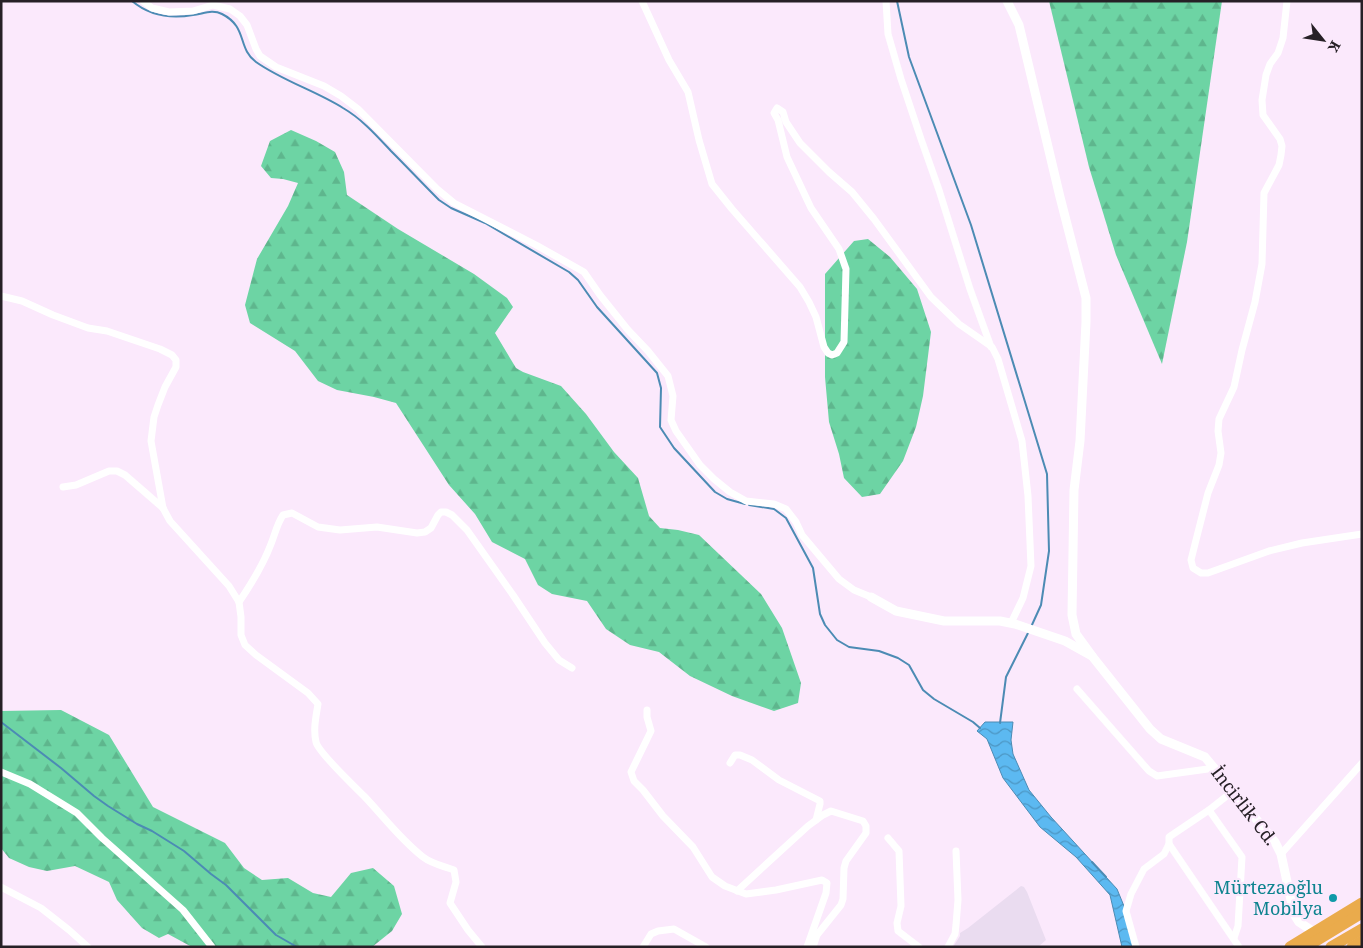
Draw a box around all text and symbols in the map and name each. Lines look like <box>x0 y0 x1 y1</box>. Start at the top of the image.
north arrow <box>1298 15 1348 65</box>
text: K <box>1324 38 1345 57</box>
street label: İncirlik Cd. <box>1206 761 1283 850</box>
place label: Mürtezaoğlu Mobilya <box>1214 875 1324 920</box>
marker: Mürtezaoğlu Mobilya <box>1327 892 1339 904</box>

